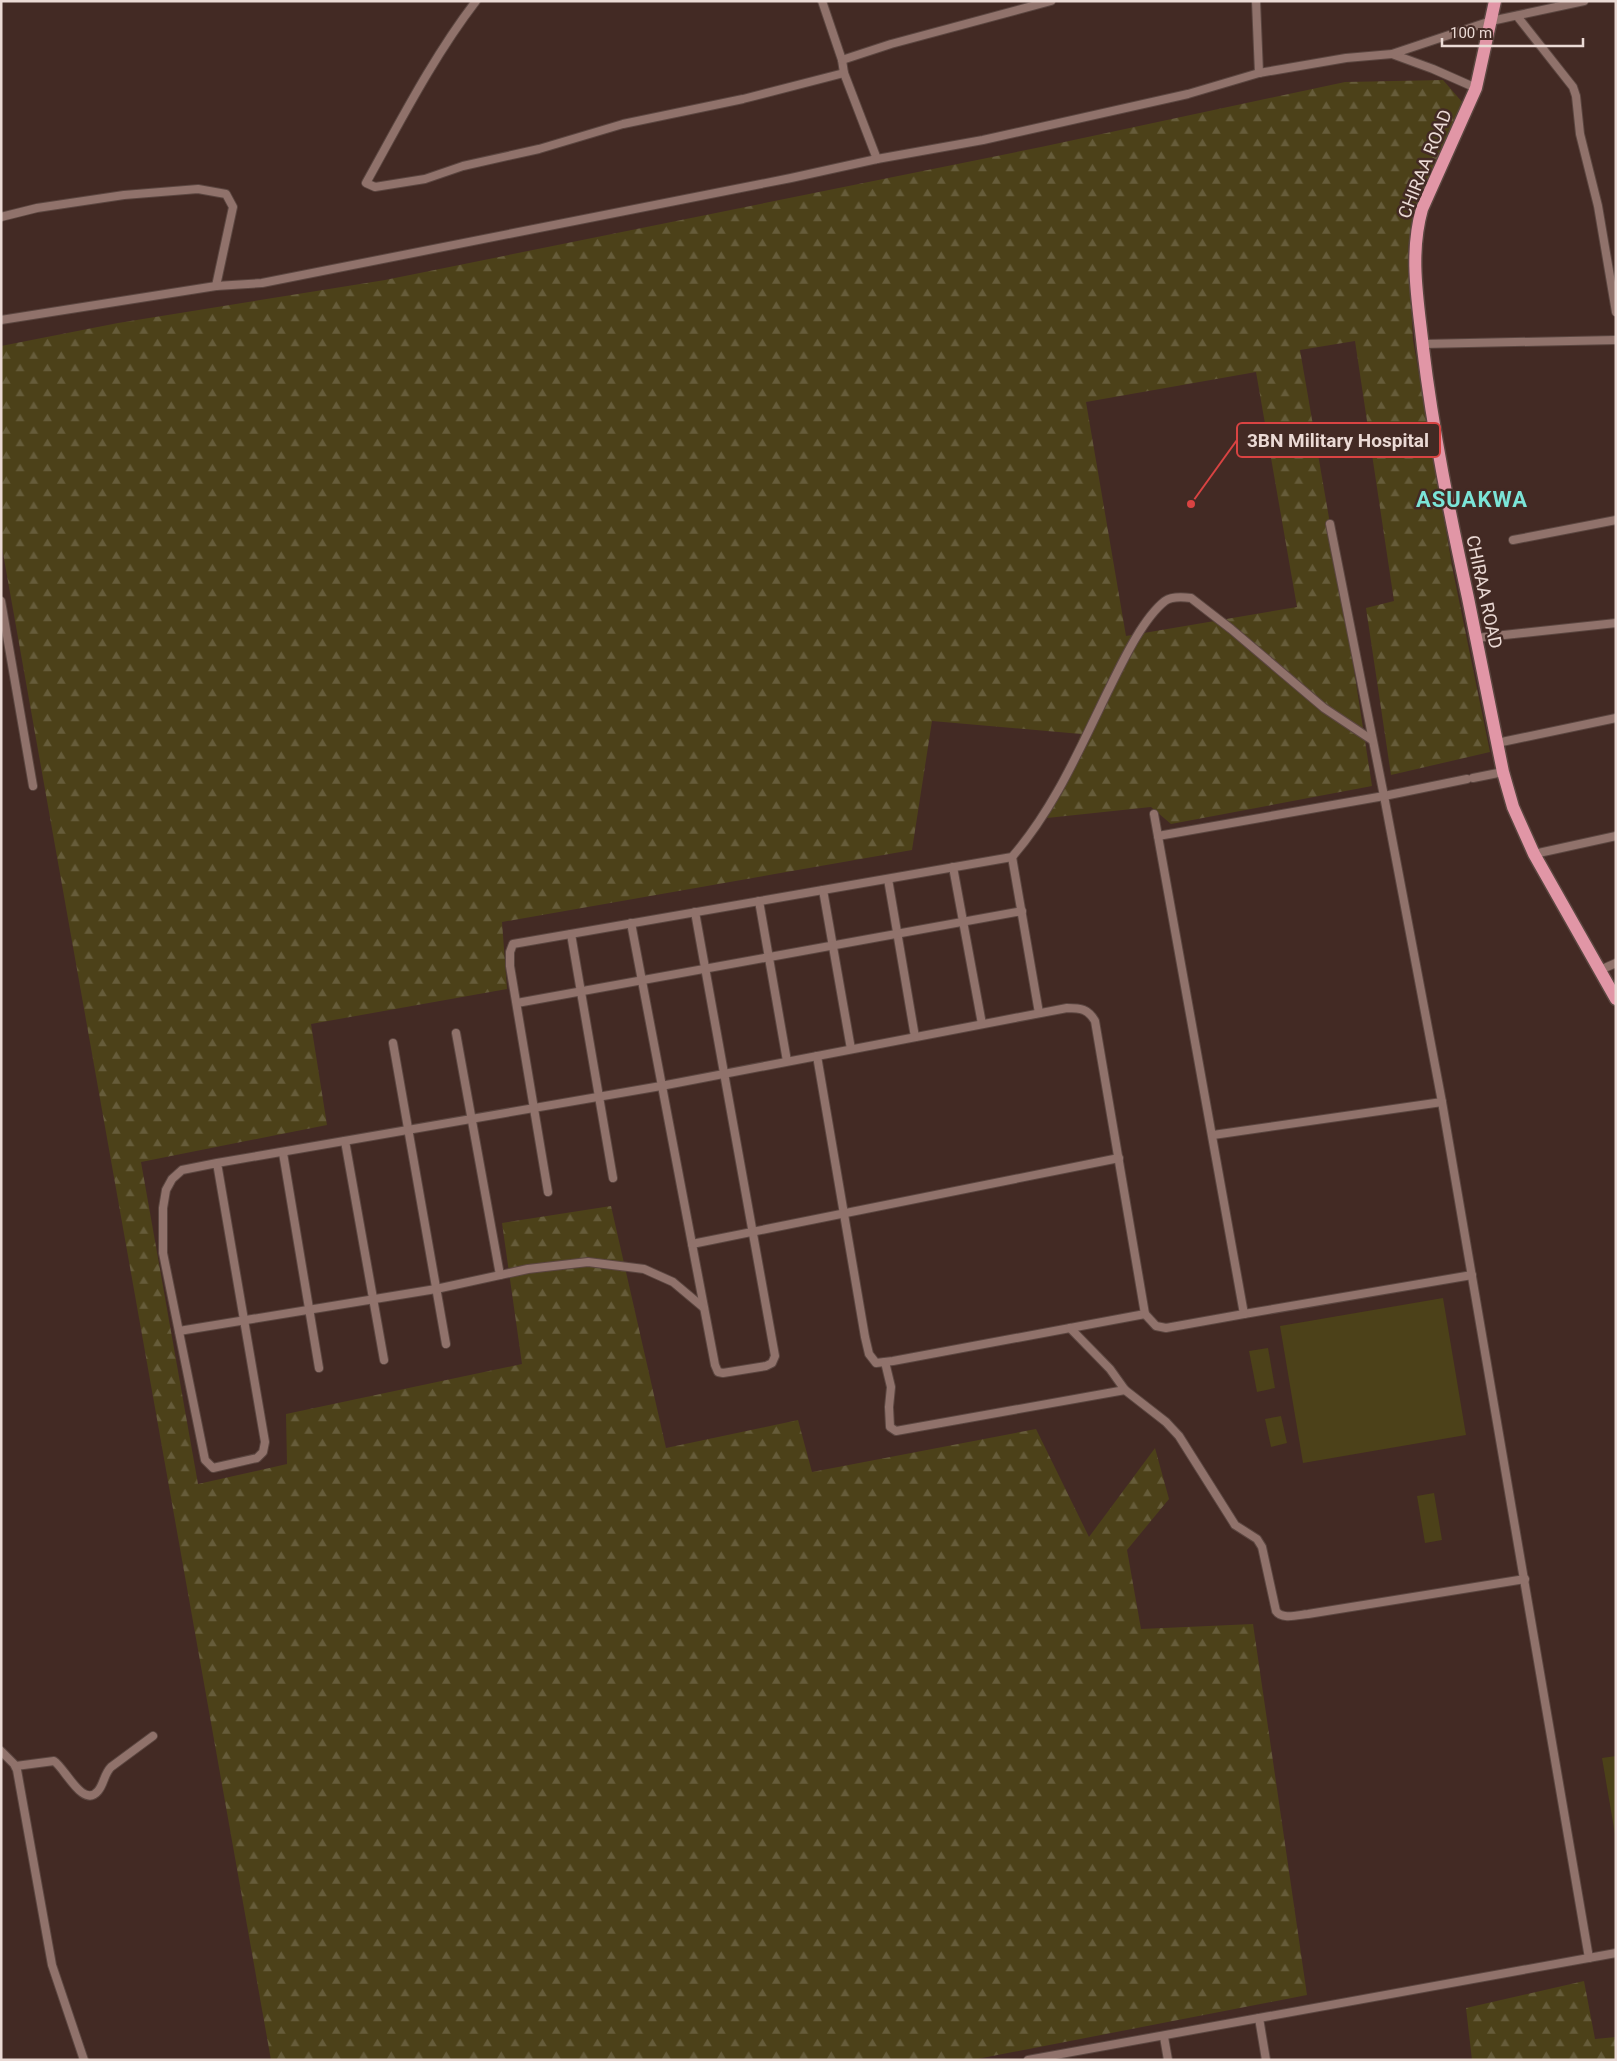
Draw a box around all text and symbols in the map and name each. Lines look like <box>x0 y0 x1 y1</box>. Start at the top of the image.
scale bar <box>1442 15 1583 47</box>
text: 100 m <box>1450 24 1492 42</box>
street label: CHIRAA ROAD <box>1393 106 1456 221</box>
callout: 3BN Military Hospital <box>1237 423 1440 457</box>
text: 3BN Military Hospital <box>1247 429 1429 452</box>
district label: ASUAKWA <box>1416 487 1528 512</box>
street label: CHIRAA ROAD <box>1462 533 1507 650</box>

